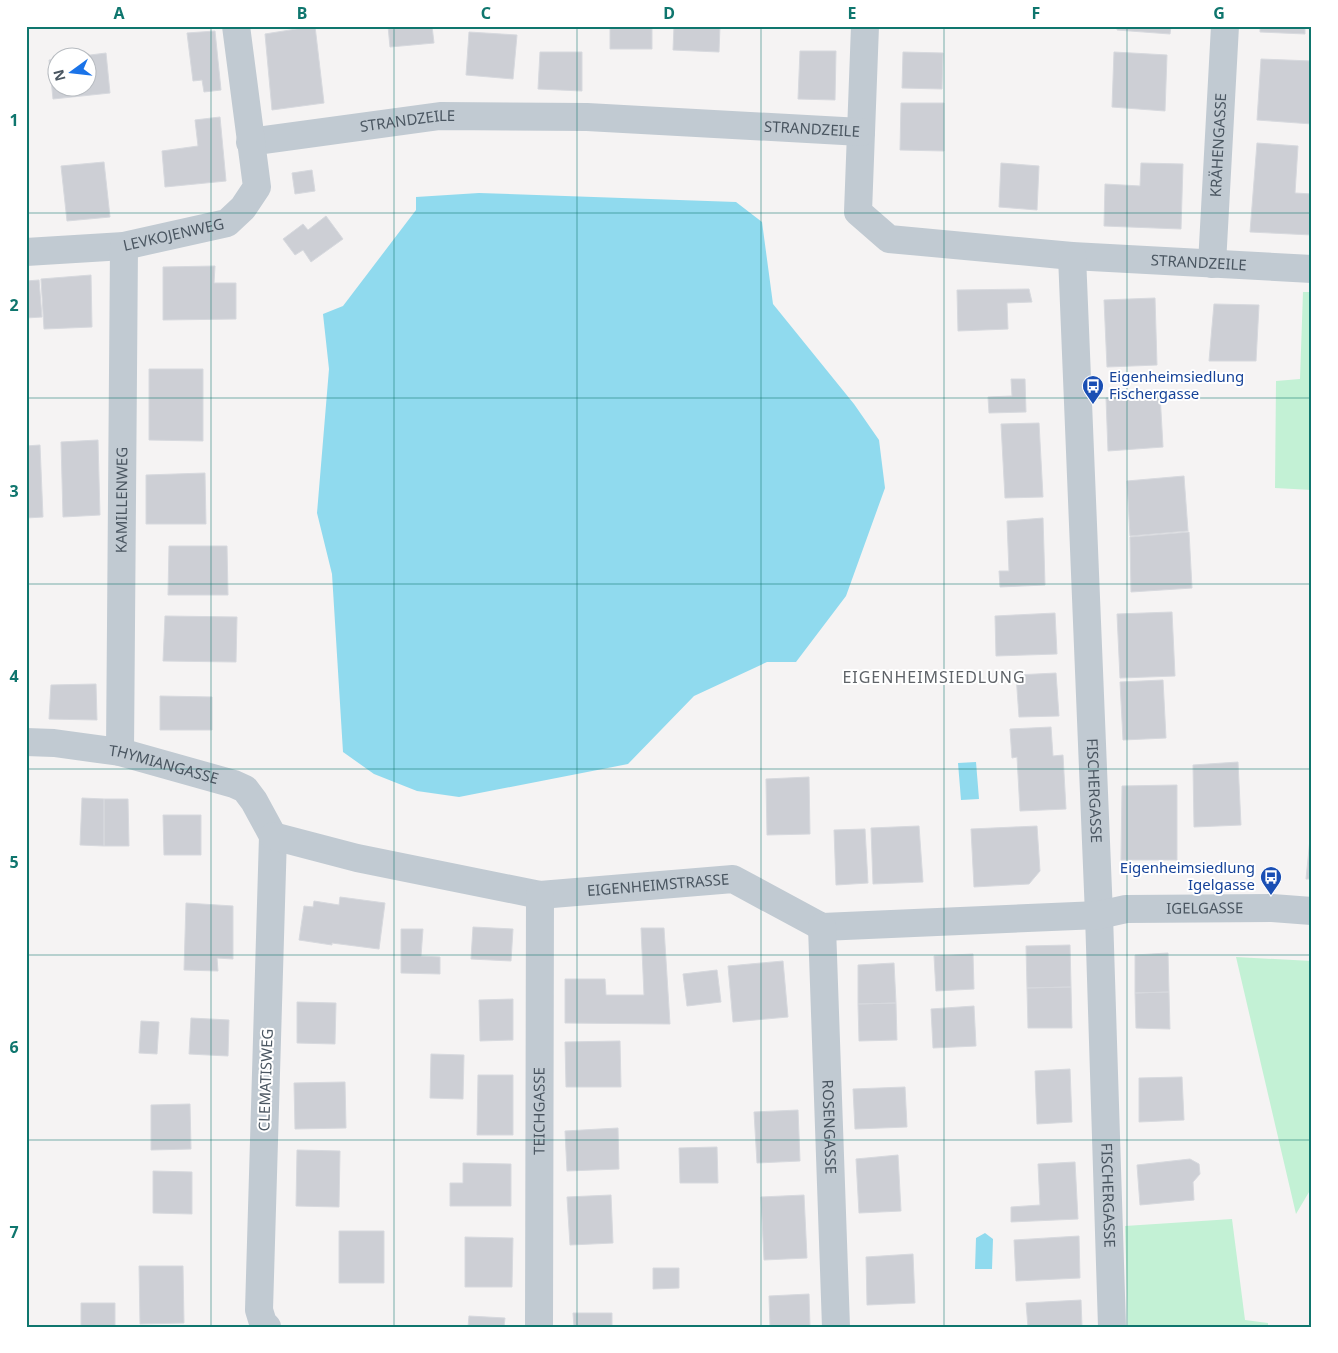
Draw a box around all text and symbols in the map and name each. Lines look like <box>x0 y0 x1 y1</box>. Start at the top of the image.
text: A <box>113 2 125 24</box>
text: B <box>297 2 307 24</box>
text: C <box>481 2 491 24</box>
text: D <box>663 2 675 24</box>
text: E <box>848 2 857 24</box>
text: F <box>1032 2 1040 24</box>
text: G <box>1213 2 1225 24</box>
north arrow <box>48 48 98 98</box>
text: N <box>48 68 70 83</box>
street label: KRÄHENGASSE <box>1205 92 1230 198</box>
street label: STRANDZEILE <box>358 105 455 136</box>
text: 1 <box>9 109 19 131</box>
street label: STRANDZEILE <box>763 116 860 141</box>
street label: LEVKOJENWEG <box>121 213 226 255</box>
street label: STRANDZEILE <box>1150 249 1247 274</box>
text: 2 <box>9 294 19 316</box>
place label: Eigenheimsiedlung Fischergasse <box>1109 366 1244 403</box>
bus stop icon: Eigenheimsiedlung Fischergasse <box>1081 374 1105 405</box>
street label: KAMILLENWEG <box>111 447 131 553</box>
text: 3 <box>9 480 19 502</box>
text: 4 <box>9 665 19 687</box>
district label: EIGENHEIMSIEDLUNG <box>842 666 1026 688</box>
street label: FISCHERGASSE <box>1083 738 1107 843</box>
street label: THYMIANGASSE <box>108 740 221 788</box>
text: 5 <box>9 851 19 873</box>
place label: Eigenheimsiedlung Igelgasse <box>1120 857 1255 894</box>
bus stop icon: Eigenheimsiedlung Igelgasse <box>1259 865 1283 896</box>
street label: EIGENHEIMSTRASSE <box>586 868 730 900</box>
street label: IGELGASSE <box>1166 897 1243 918</box>
street label: CLEMATISWEG <box>253 1028 277 1132</box>
text: 6 <box>9 1036 19 1058</box>
street label: TEICHGASSE <box>528 1067 549 1155</box>
street label: ROSENGASSE <box>818 1079 842 1174</box>
street label: FISCHERGASSE <box>1097 1143 1120 1248</box>
text: 7 <box>9 1221 19 1243</box>

